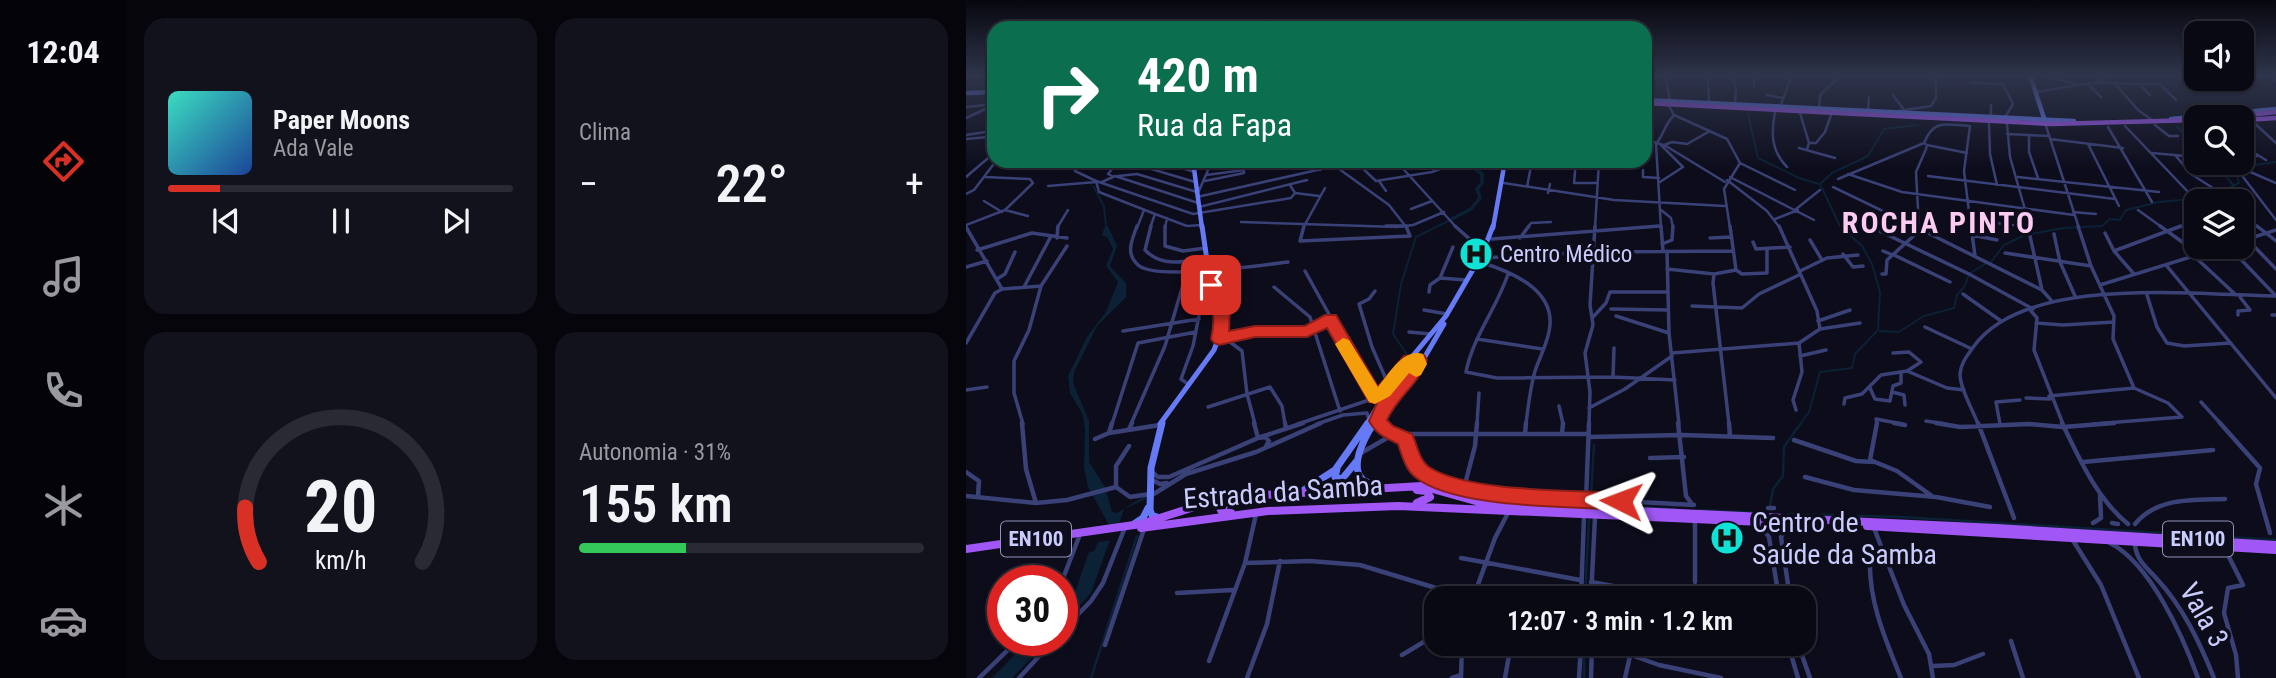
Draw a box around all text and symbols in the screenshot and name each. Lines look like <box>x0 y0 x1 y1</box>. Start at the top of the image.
map controls <box>2184 21 2254 259</box>
button: sound <box>2184 21 2254 91</box>
text: 12:04 <box>26 33 100 71</box>
text: 420 m <box>1137 47 1259 104</box>
icon: right <box>1022 49 1113 140</box>
text: Paper Moons <box>273 105 410 135</box>
button: search <box>2184 105 2254 175</box>
text: Rua da Fapa <box>1137 106 1292 144</box>
text: Clima <box>579 119 631 146</box>
text: Ada Vale <box>273 135 353 162</box>
icon: directions <box>39 137 88 186</box>
text: 22° <box>715 154 788 215</box>
text: − <box>579 162 598 206</box>
text: + <box>905 162 924 206</box>
button: layers <box>2184 189 2254 259</box>
icon: previous <box>207 202 245 240</box>
icon: pause <box>322 202 360 240</box>
icon: next <box>437 202 475 240</box>
district label: ROCHA PINTO <box>1842 205 2036 240</box>
hospital icon: Centro Médico <box>1457 235 1495 273</box>
place label: Centro Médico <box>1500 241 1632 268</box>
icon: music <box>39 252 88 301</box>
pin <box>1181 255 1241 315</box>
icon: arrive <box>1192 266 1230 304</box>
icon: phone <box>39 366 88 415</box>
text: Autonomia · 31% <box>579 439 731 466</box>
text: 20 <box>304 464 377 550</box>
position arrow <box>1584 464 1658 538</box>
street label: Estrada da Samba <box>1182 469 1384 515</box>
text: 155 km <box>579 474 733 535</box>
icon: climate <box>39 481 88 530</box>
place label: Centro de Saúde da Samba <box>1752 506 1937 571</box>
hospital icon: Centro de Saúde da Samba <box>1708 519 1746 557</box>
road number: EN100 <box>1001 522 1071 556</box>
road number: EN100 <box>2163 522 2233 556</box>
text: km/h <box>315 546 366 575</box>
speed limit sign: 30 <box>987 565 1078 656</box>
street label: Vala 3 <box>2173 577 2235 653</box>
icon: car <box>39 596 88 645</box>
text: 12:07 · 3 min · 1.2 km <box>1507 606 1733 636</box>

